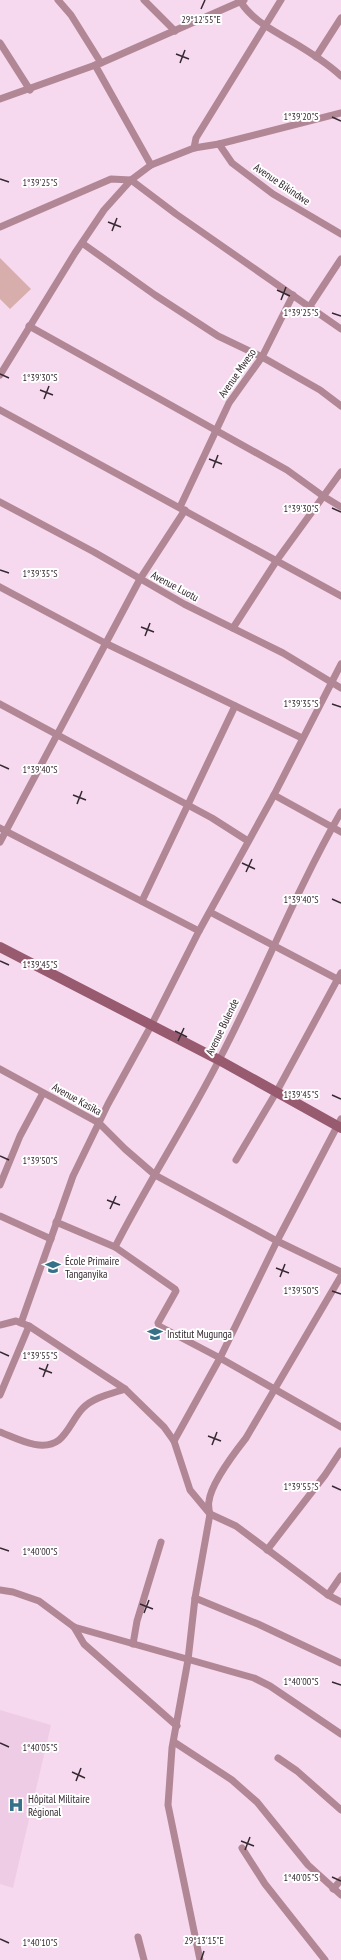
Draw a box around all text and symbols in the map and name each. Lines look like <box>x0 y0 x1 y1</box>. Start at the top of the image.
text: 29°12'55"E <box>181 13 221 26</box>
text: 1°39'20"S <box>284 110 318 123</box>
street label: Avenue Bikindwe <box>251 160 313 208</box>
text: 1°39'25"S <box>23 176 57 189</box>
text: 1°39'25"S <box>284 306 318 319</box>
street label: Avenue Mweso <box>215 346 259 400</box>
text: 1°39'30"S <box>23 371 57 384</box>
text: 1°39'30"S <box>284 502 318 515</box>
text: 1°39'35"S <box>23 567 57 580</box>
street label: Avenue Luotu <box>149 568 201 604</box>
text: 1°39'35"S <box>284 697 318 710</box>
text: 1°39'40"S <box>23 763 57 776</box>
text: 1°39'40"S <box>284 893 318 906</box>
text: 1°39'45"S <box>23 958 57 971</box>
street label: Avenue Bulende <box>202 996 242 1058</box>
street label: Avenue Kasika <box>50 1080 104 1118</box>
text: 1°39'45"S <box>284 1088 318 1101</box>
text: 1°39'50"S <box>23 1154 57 1167</box>
place label: École Primaire Tanganyika <box>65 1254 120 1281</box>
school or university icon: École Primaire Tanganyika <box>44 1258 62 1276</box>
text: 1°39'50"S <box>284 1284 318 1297</box>
school or university icon: Institut Mugunga <box>146 1325 164 1343</box>
place label: Institut Mugunga <box>167 1327 232 1341</box>
text: 1°39'55"S <box>23 1349 57 1362</box>
text: 1°39'55"S <box>284 1480 318 1493</box>
text: 1°40'00"S <box>23 1545 57 1558</box>
text: 1°40'00"S <box>284 1675 318 1688</box>
text: 1°40'05"S <box>23 1741 57 1754</box>
place label: Hôpital Militaire Régional <box>28 1792 90 1819</box>
hospital icon: Hôpital Militaire Régional <box>7 1796 25 1814</box>
text: 1°40'05"S <box>284 1871 318 1884</box>
text: 29°13'15"E <box>184 1934 224 1947</box>
text: 1°40'10"S <box>23 1936 57 1949</box>

